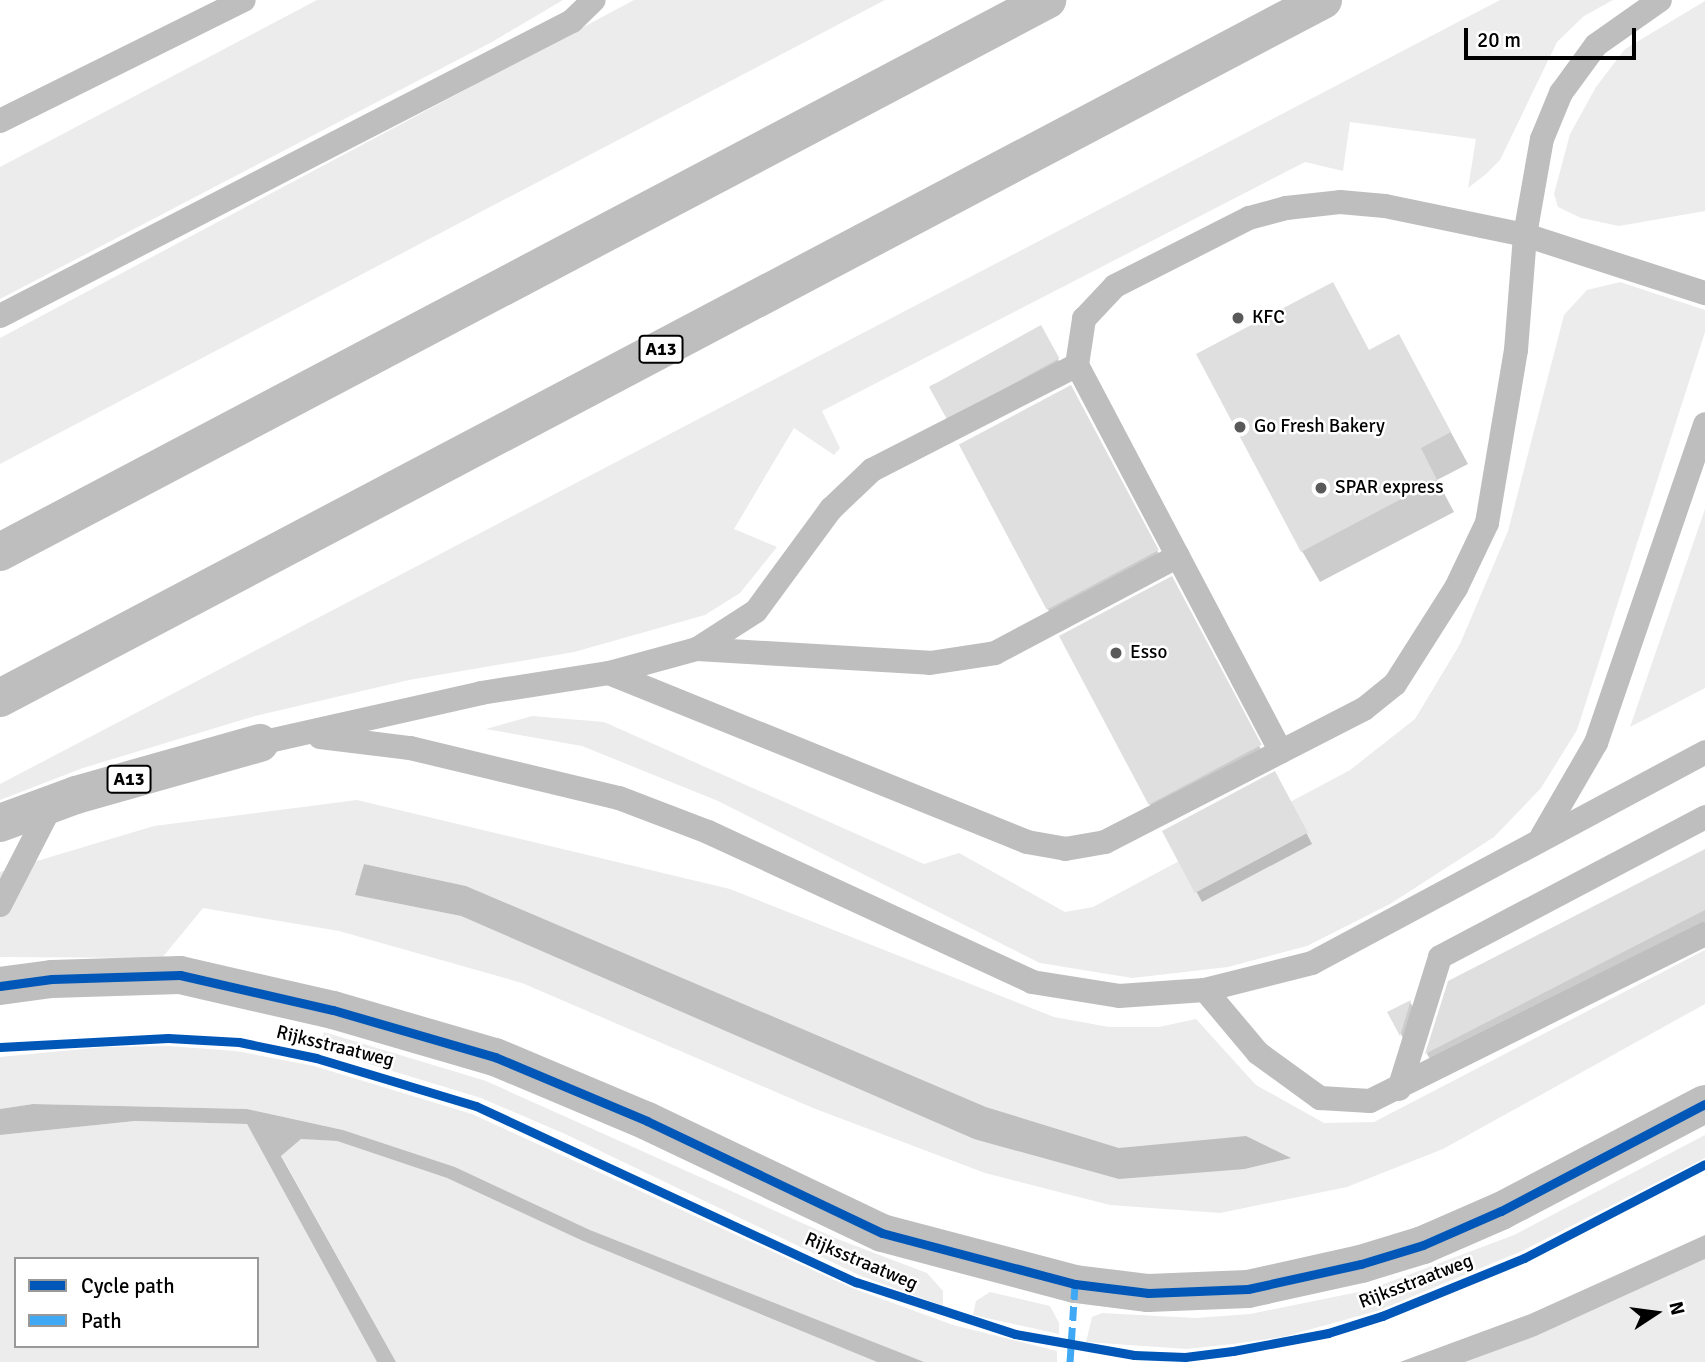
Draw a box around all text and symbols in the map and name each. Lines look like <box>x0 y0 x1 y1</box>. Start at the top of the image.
scale bar <box>1467 14 1638 58</box>
text: 20 m <box>1477 27 1521 53</box>
place label: KFC <box>1252 307 1285 329</box>
marker: KFC <box>1230 310 1246 326</box>
road number: A13 <box>638 334 684 363</box>
place label: Go Fresh Bakery <box>1254 416 1385 438</box>
marker: Go Fresh Bakery <box>1232 419 1248 435</box>
place label: SPAR express <box>1335 477 1443 499</box>
marker: SPAR express <box>1313 480 1329 496</box>
place label: Esso <box>1130 642 1167 664</box>
marker: Esso <box>1108 645 1124 661</box>
road number: A13 <box>106 764 152 794</box>
street label: Rijksstraatweg <box>274 1021 396 1073</box>
street label: Rijksstraatweg <box>801 1228 921 1296</box>
street label: Rijksstraatweg <box>1356 1250 1476 1314</box>
legend <box>14 1257 259 1348</box>
text: Cycle path <box>81 1273 175 1299</box>
north arrow <box>1621 1278 1691 1348</box>
text: N <box>1663 1299 1690 1317</box>
text: Path <box>81 1308 122 1334</box>

